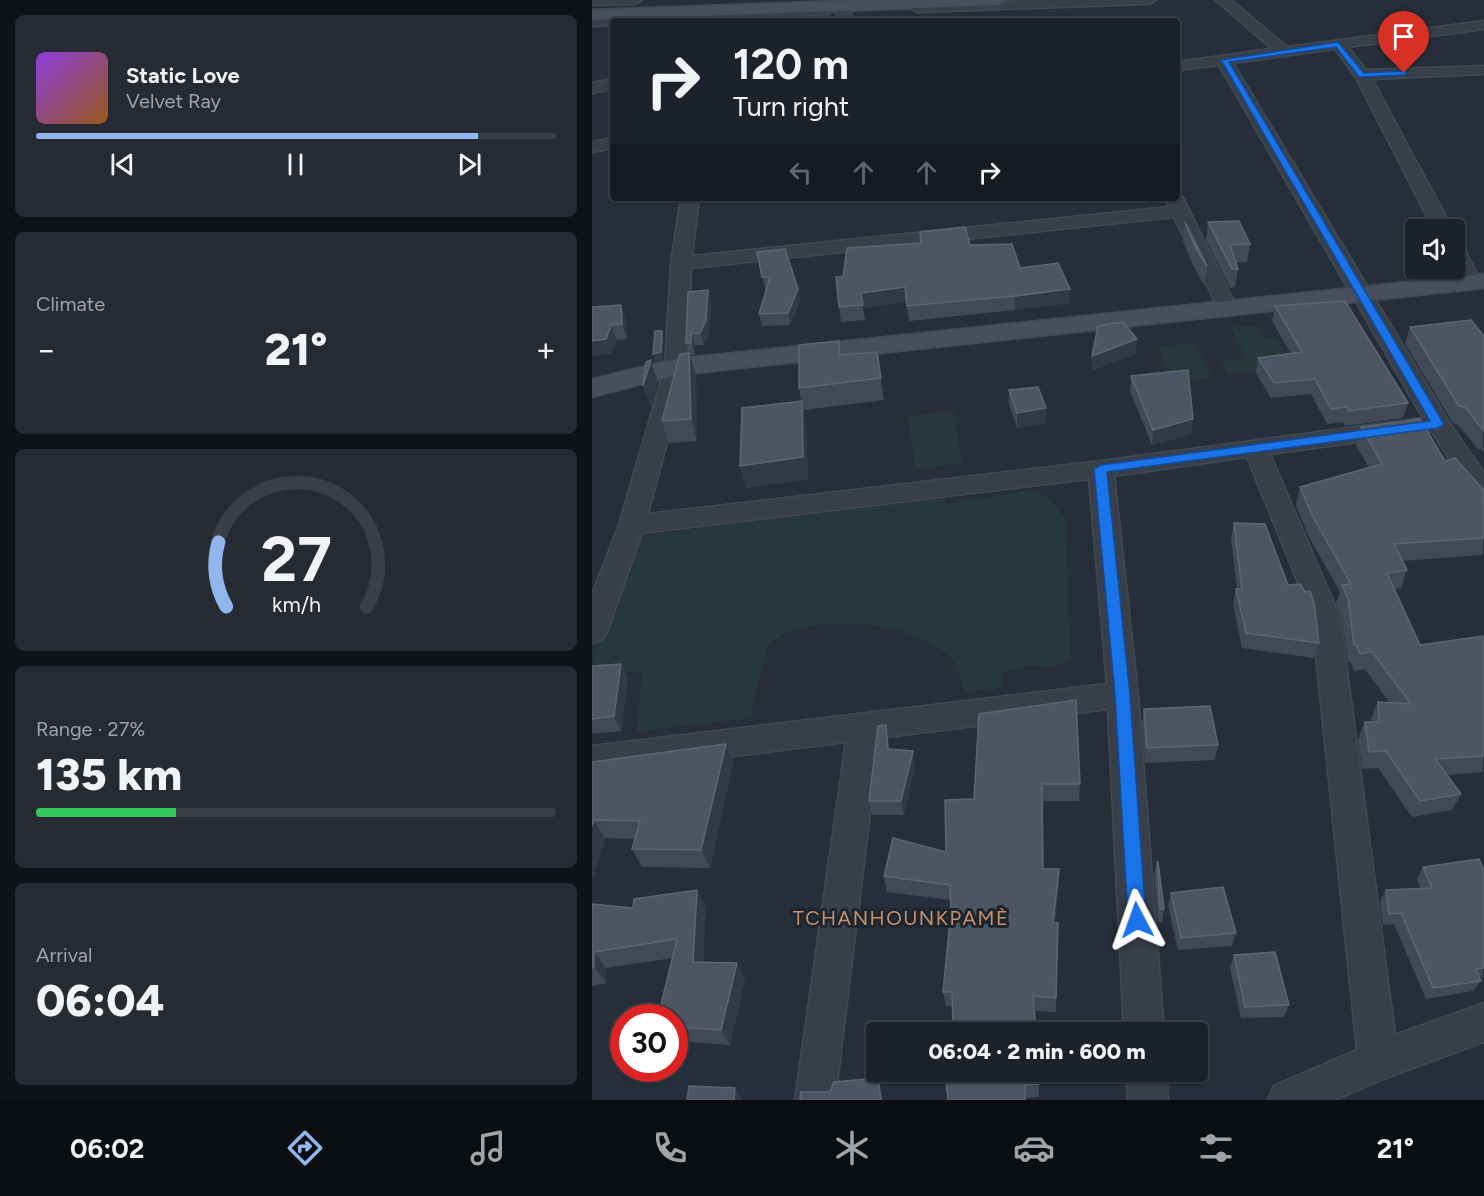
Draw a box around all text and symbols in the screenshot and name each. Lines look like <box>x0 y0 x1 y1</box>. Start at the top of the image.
pin <box>1378 11 1429 73</box>
icon: arrive <box>1387 20 1420 53</box>
text: 120 m <box>733 39 849 90</box>
icon: right <box>634 42 712 120</box>
text: Static Love <box>126 62 240 89</box>
text: Velvet Ray <box>126 89 221 113</box>
text: Turn right <box>733 90 849 123</box>
icon: previous <box>106 148 139 181</box>
icon: pause <box>279 148 312 181</box>
icon: next <box>453 148 486 181</box>
icon: left <box>784 156 817 189</box>
icon: ahead <box>847 156 880 189</box>
icon: ahead <box>910 156 943 189</box>
icon: right <box>973 156 1006 189</box>
map controls <box>1405 219 1465 279</box>
button: sound <box>1405 219 1465 279</box>
text: Climate <box>36 292 105 316</box>
text: 21° <box>265 322 327 376</box>
text: − <box>36 330 57 369</box>
text: + <box>535 330 556 369</box>
text: 27 <box>261 522 331 597</box>
text: km/h <box>272 592 320 617</box>
text: Range · 27% <box>36 717 145 741</box>
text: 135 km <box>36 747 182 801</box>
position arrow <box>1105 888 1169 952</box>
district label: TCHANHOUNKPAMÈ <box>793 906 1009 930</box>
text: Arrival <box>36 943 92 967</box>
text: 06:04 <box>36 973 164 1027</box>
speed limit sign: 30 <box>610 1004 688 1082</box>
text: 06:04 · 2 min · 600 m <box>928 1038 1146 1065</box>
icon: directions <box>284 1127 326 1169</box>
icon: music <box>467 1127 509 1169</box>
icon: phone <box>649 1127 691 1169</box>
icon: climate <box>831 1127 873 1169</box>
icon: car <box>1013 1127 1055 1169</box>
icon: filters <box>1195 1127 1237 1169</box>
text: 06:02 <box>70 1132 144 1165</box>
text: 21° <box>1377 1132 1414 1165</box>

